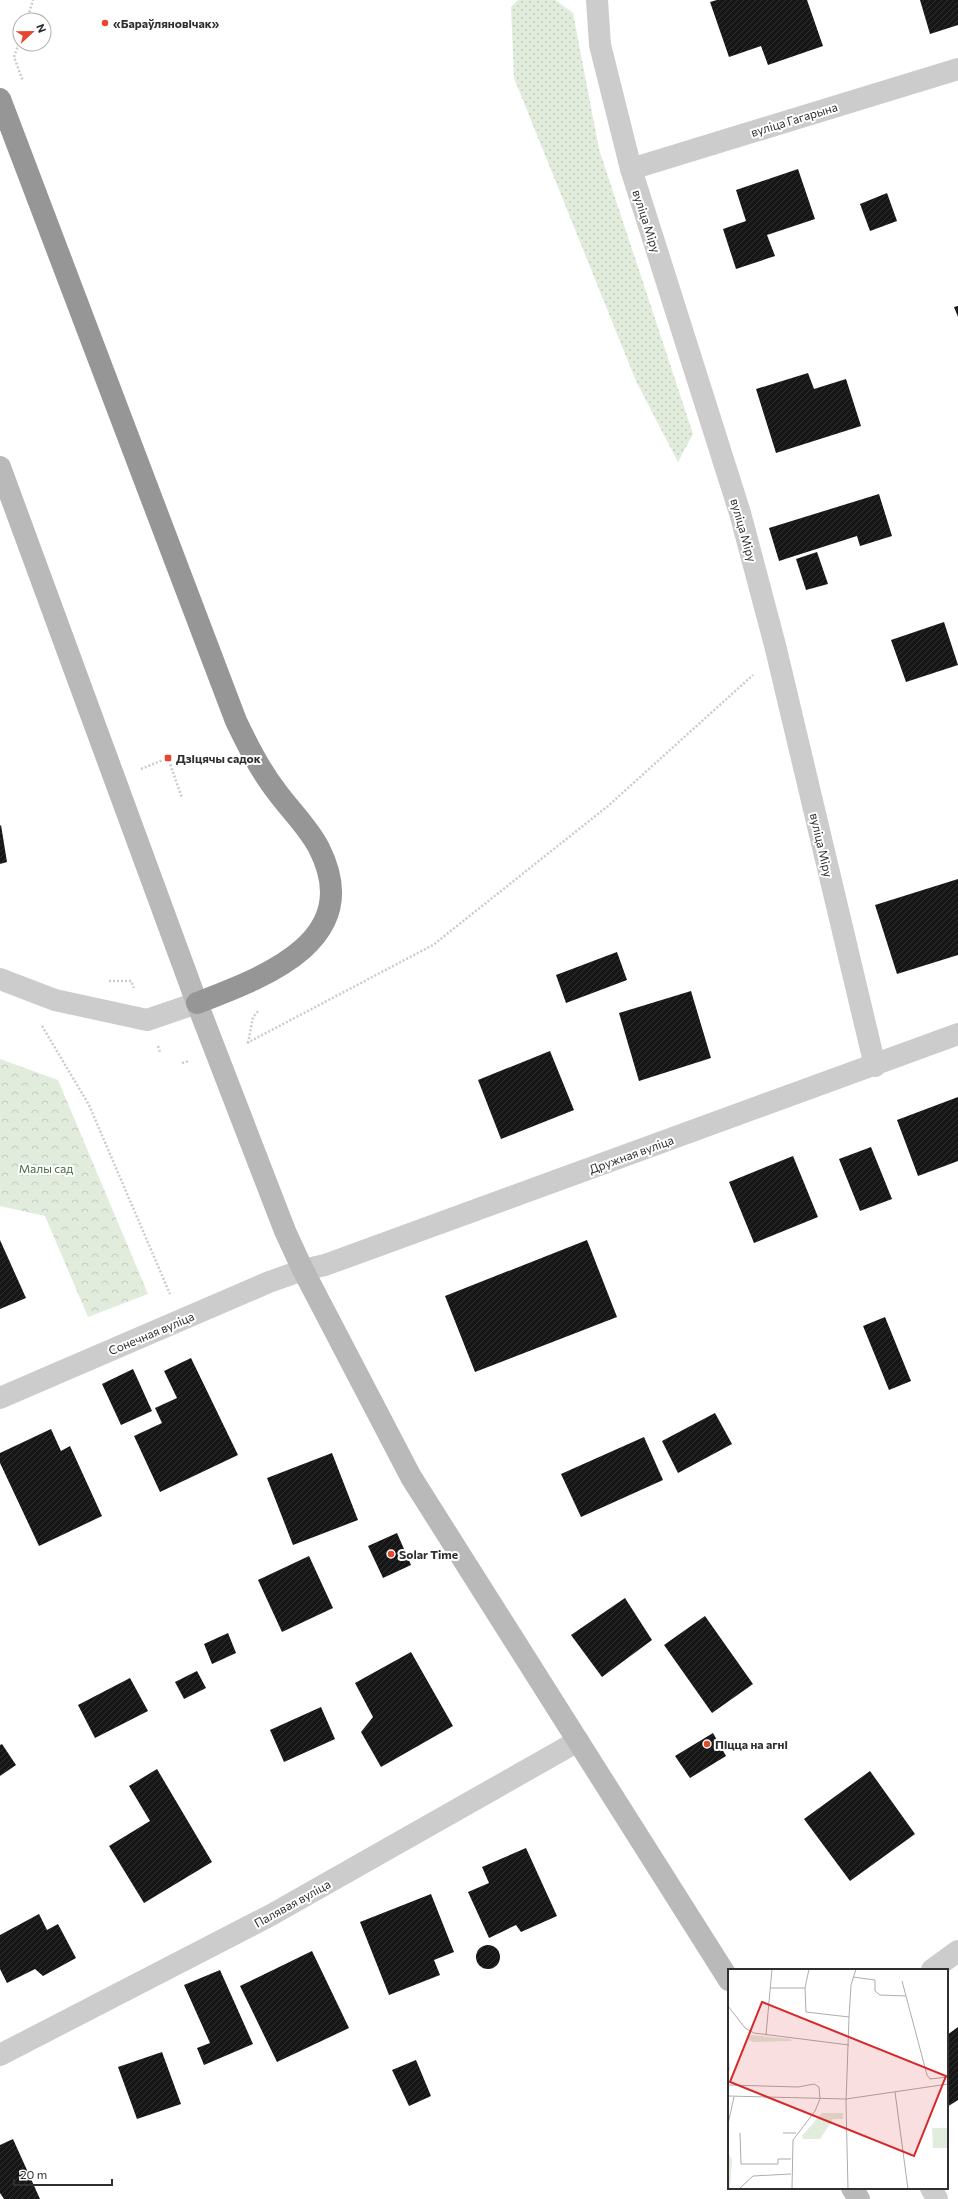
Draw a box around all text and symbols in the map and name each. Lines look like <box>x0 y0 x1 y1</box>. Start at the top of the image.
north arrow <box>12 12 52 52</box>
place label: «Бараўляновічак» <box>113 16 220 30</box>
marker: «Бараўляновічак» <box>100 18 110 28</box>
text: N <box>34 22 49 34</box>
street label: вуліца Гагарына <box>749 99 839 139</box>
street label: вуліца Міру <box>630 188 664 254</box>
street label: вуліца Міру <box>728 497 760 563</box>
place label: Дзіцячы садок <box>176 751 261 765</box>
marker: Дзіцячы садок <box>163 753 173 763</box>
street label: вуліца Міру <box>808 812 836 878</box>
street label: Дружная вуліца <box>587 1132 675 1176</box>
park label: Малы сад <box>19 1161 73 1175</box>
street label: Сонечная вуліца <box>106 1309 196 1357</box>
place label: Solar Time <box>399 1547 458 1561</box>
marker: Solar Time <box>386 1549 396 1559</box>
place label: Піцца на агні <box>715 1737 788 1751</box>
marker: Піцца на агні <box>702 1739 712 1749</box>
street label: Палявая вуліца <box>251 1876 333 1930</box>
inset map <box>728 1969 948 2189</box>
scale bar <box>14 2161 112 2187</box>
text: 20 m <box>20 2167 47 2181</box>

